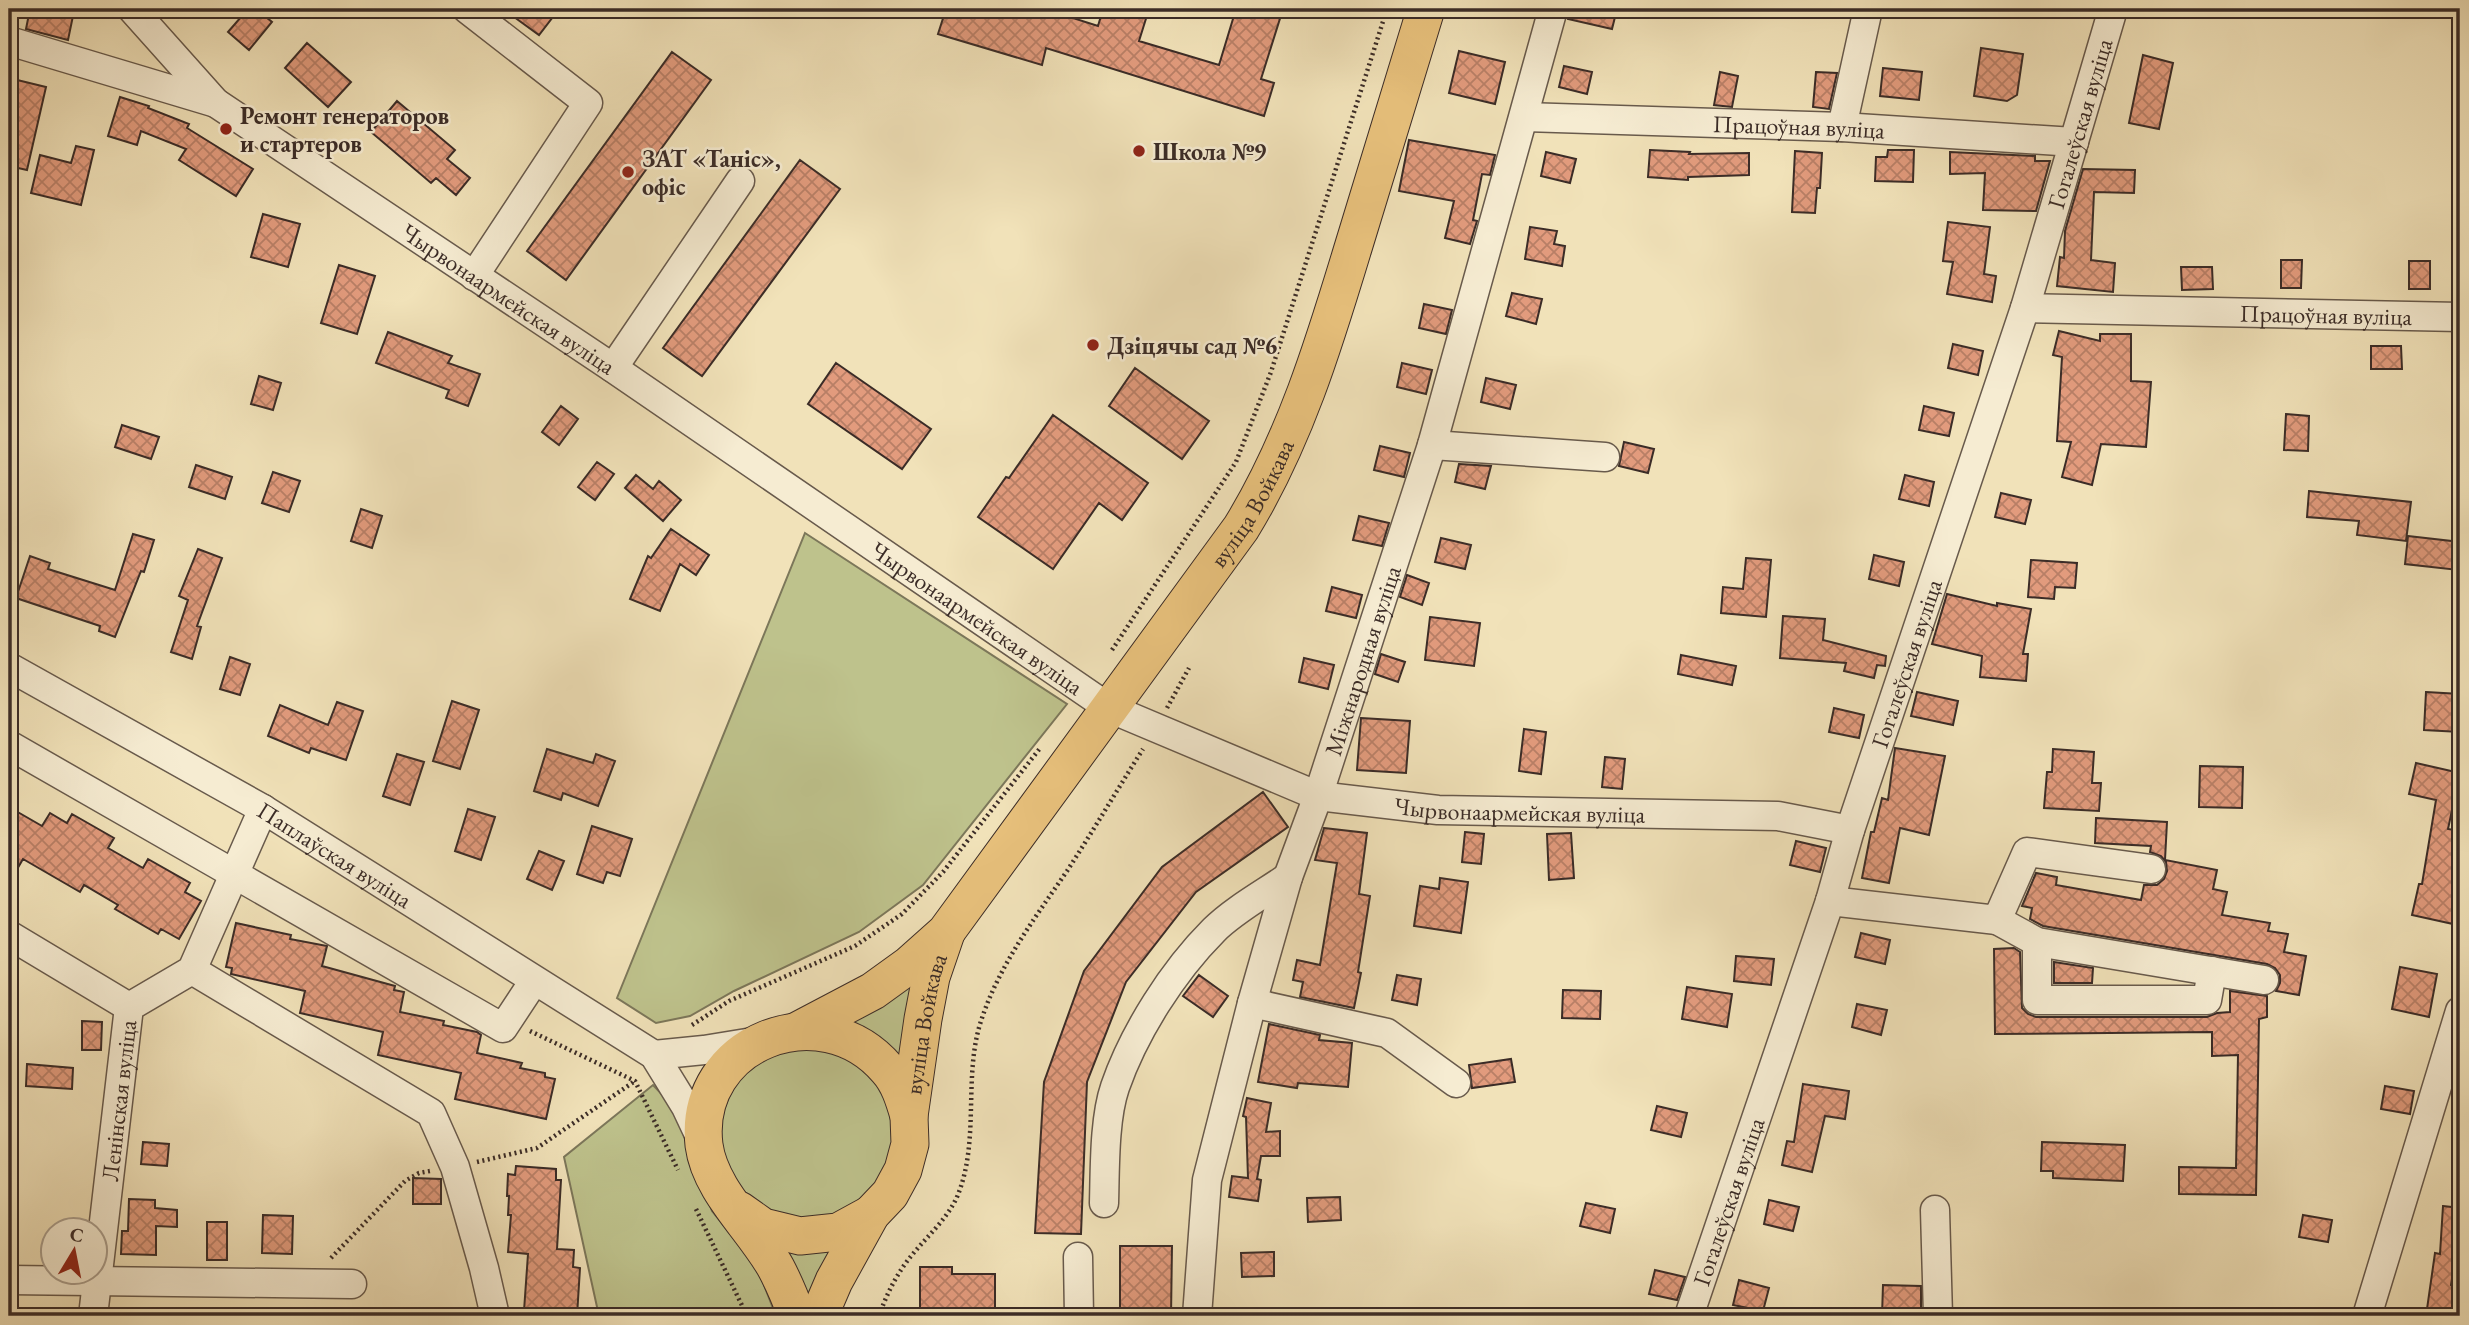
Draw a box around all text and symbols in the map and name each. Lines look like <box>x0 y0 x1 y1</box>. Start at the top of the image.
street label: Гогалеўская вуліца <box>2040 34 2119 212</box>
place label: Ремонт генераторов и стартеров <box>240 100 449 159</box>
street label: Працоўная вуліца <box>1712 107 1886 145</box>
marker: Ремонт генераторов и стартеров <box>218 121 234 137</box>
place label: Школа №9 <box>1153 136 1267 167</box>
place label: ЗАТ «Таніс», офіс <box>642 143 781 202</box>
marker: Школа №9 <box>1131 143 1147 159</box>
marker: ЗАТ «Таніс», офіс <box>620 164 636 180</box>
street label: Чырвонаармейская вуліца <box>396 216 622 381</box>
street label: Працоўная вуліца <box>2239 297 2413 332</box>
place label: Дзіцячы сад №6 <box>1107 330 1277 361</box>
marker: Дзіцячы сад №6 <box>1085 337 1101 353</box>
street label: вуліца Войкава <box>1202 434 1301 573</box>
street label: Чырвонаармейская вуліца <box>865 534 1090 702</box>
street label: Міжнародная вуліца <box>1317 561 1407 759</box>
street label: Гогалеўская вуліца <box>1863 574 1949 751</box>
street label: Чырвонаармейская вуліца <box>1393 790 1646 829</box>
street label: Паплаўская вуліца <box>252 794 419 915</box>
street label: вуліца Войкава <box>897 949 954 1096</box>
street label: Ленінская вуліца <box>93 1018 143 1183</box>
street label: Гогалеўская вуліца <box>1685 1113 1771 1290</box>
north arrow <box>38 1216 108 1286</box>
text: С <box>68 1221 86 1248</box>

